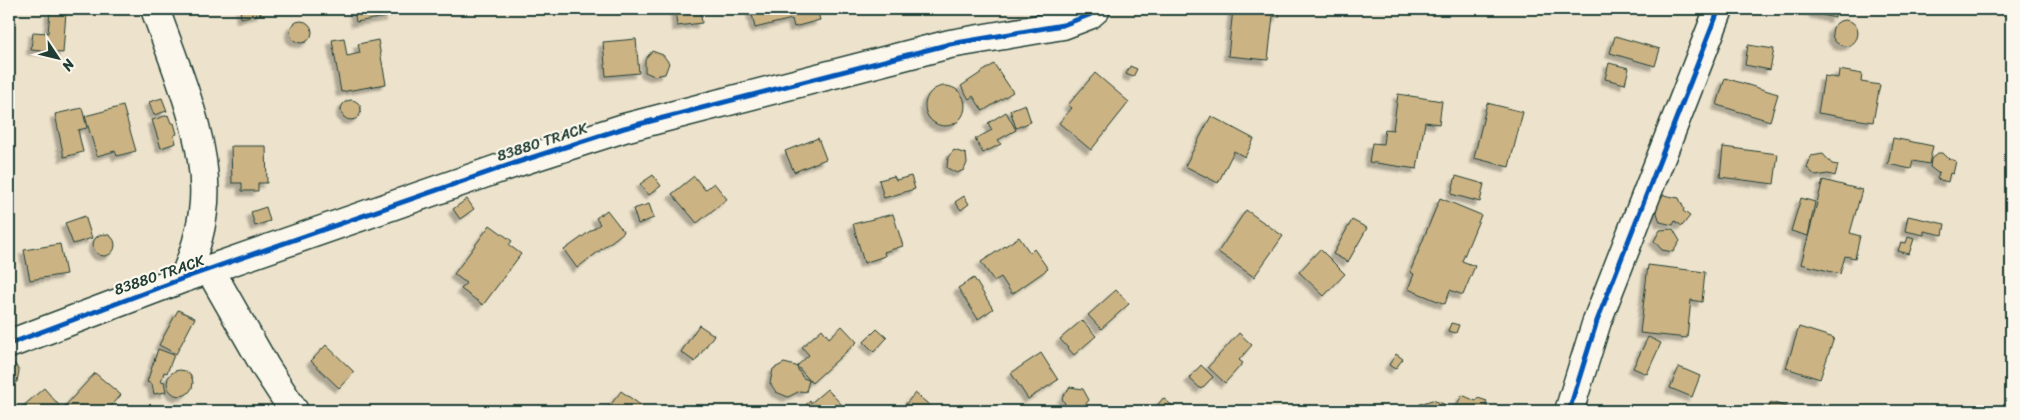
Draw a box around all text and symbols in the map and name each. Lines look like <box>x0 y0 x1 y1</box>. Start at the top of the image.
north arrow <box>32 32 82 82</box>
text: N <box>55 53 82 77</box>
street label: 83880 TRACK <box>493 115 592 169</box>
street label: 83880 TRACK <box>110 247 209 303</box>

